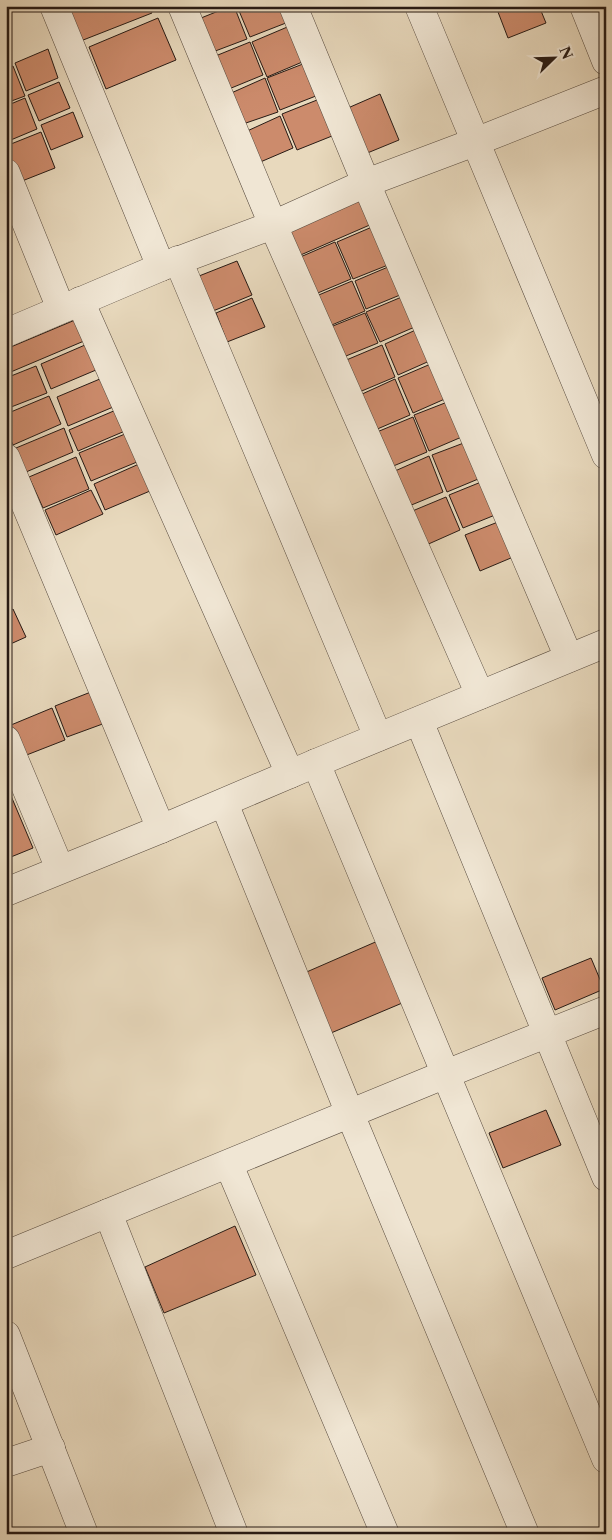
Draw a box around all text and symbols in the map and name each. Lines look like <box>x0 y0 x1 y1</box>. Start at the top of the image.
north arrow <box>530 32 580 82</box>
text: N <box>555 44 577 62</box>

